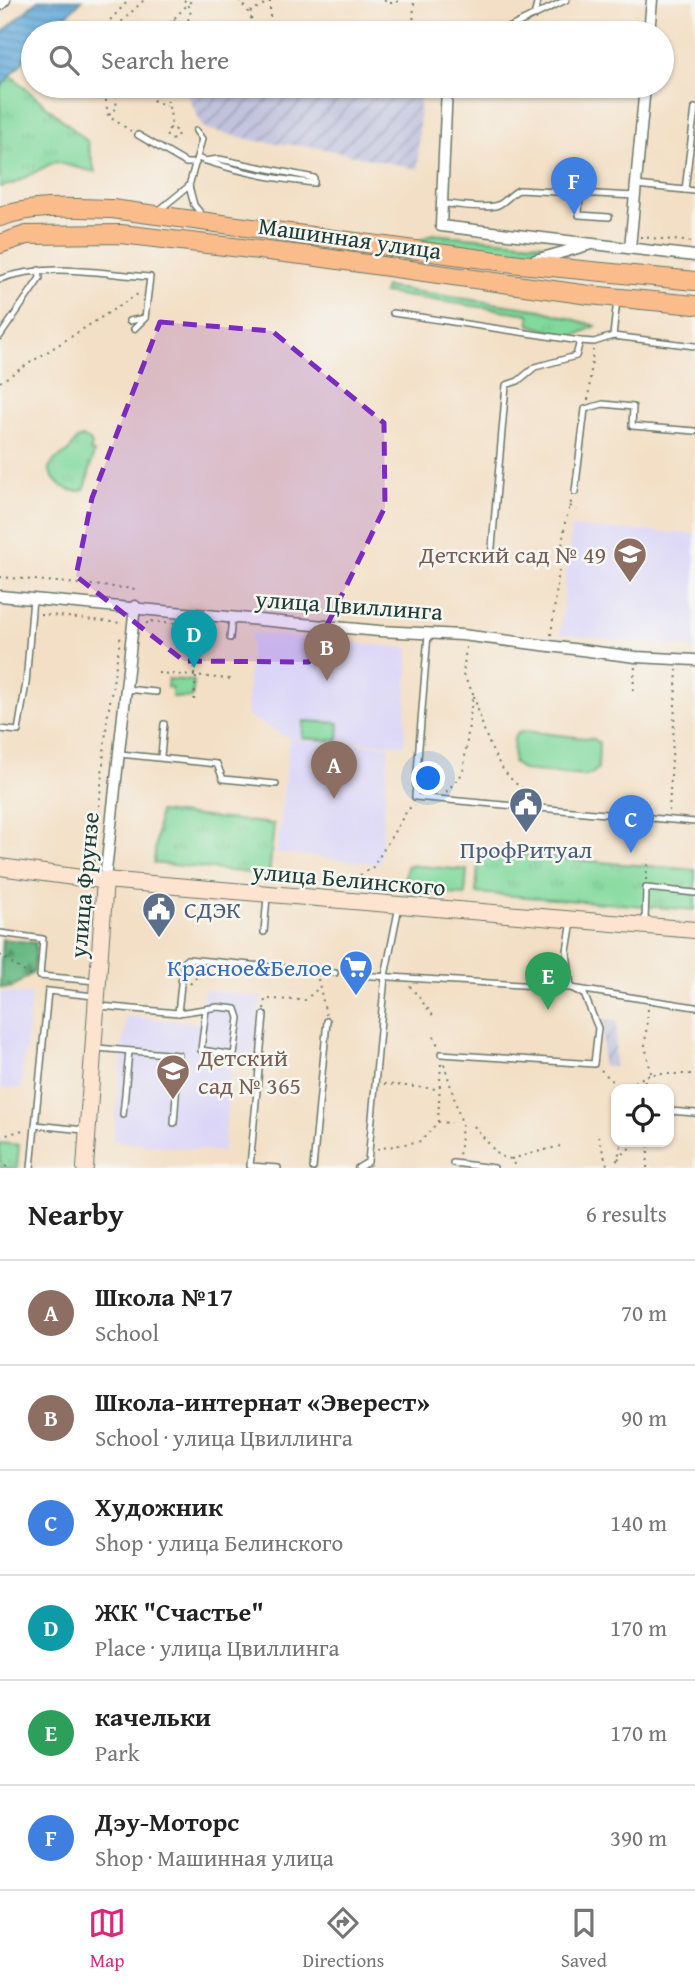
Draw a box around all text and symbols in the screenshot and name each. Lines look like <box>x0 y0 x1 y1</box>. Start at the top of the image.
search box <box>21 21 674 98</box>
text: Search here <box>101 40 229 79</box>
icon: search <box>45 41 83 79</box>
pin: F <box>551 157 597 215</box>
street label: Машинная улица <box>256 208 444 268</box>
school or university icon: Детский сад № 49 <box>611 535 649 584</box>
place label: Детский сад № 49 <box>418 537 606 572</box>
street label: улица Цвиллинга <box>253 581 444 629</box>
pin: D <box>171 610 217 668</box>
pin: B <box>304 623 350 681</box>
pin: A <box>311 741 357 799</box>
your location <box>411 761 445 795</box>
public building icon: ПрофРитуал <box>507 785 545 834</box>
pin: C <box>608 795 654 853</box>
street label: улица Фрунзе <box>60 811 108 960</box>
place label: ПрофРитуал <box>460 832 592 867</box>
street label: улица Белинского <box>250 853 447 905</box>
public building icon: СДЭК <box>140 890 178 939</box>
place label: СДЭК <box>184 892 241 927</box>
supermarket icon: Красное&Белое <box>337 948 375 997</box>
place label: Красное&Белое <box>167 950 332 985</box>
pin: E <box>525 952 571 1010</box>
place label: Детский сад № 365 <box>197 1040 301 1103</box>
school or university icon: Детский сад № 365 <box>154 1052 192 1101</box>
map controls <box>611 1084 674 1147</box>
button: locate <box>611 1084 674 1147</box>
text: Nearby <box>28 1192 124 1236</box>
text: 6 results <box>586 1197 667 1230</box>
text: Школа №17 <box>95 1277 233 1316</box>
text: A <box>44 1296 58 1329</box>
text: 70 m <box>621 1296 667 1329</box>
text: School <box>95 1316 159 1349</box>
text: Школа-интернат «Эверест» <box>95 1382 430 1421</box>
text: B <box>44 1401 58 1434</box>
text: 90 m <box>621 1401 667 1434</box>
text: School · улица Цвиллинга <box>95 1421 353 1454</box>
text: Художник <box>95 1487 223 1526</box>
text: C <box>44 1506 58 1539</box>
text: 140 m <box>610 1506 667 1539</box>
text: Shop · улица Белинского <box>95 1526 343 1559</box>
text: ЖК "Счастье" <box>95 1592 264 1631</box>
text: D <box>44 1611 58 1644</box>
text: 170 m <box>610 1611 667 1644</box>
text: Place · улица Цвиллинга <box>95 1631 340 1664</box>
text: качельки <box>95 1697 211 1736</box>
text: E <box>45 1716 57 1749</box>
text: 170 m <box>610 1716 667 1749</box>
text: Park <box>95 1736 139 1769</box>
text: Дэу-Моторс <box>95 1802 239 1841</box>
text: F <box>45 1821 57 1854</box>
text: 390 m <box>610 1821 667 1854</box>
text: Shop · Машинная улица <box>95 1841 334 1874</box>
tab: Map <box>88 1904 126 1974</box>
tab: Directions <box>303 1904 384 1974</box>
tab: Saved <box>561 1904 607 1974</box>

